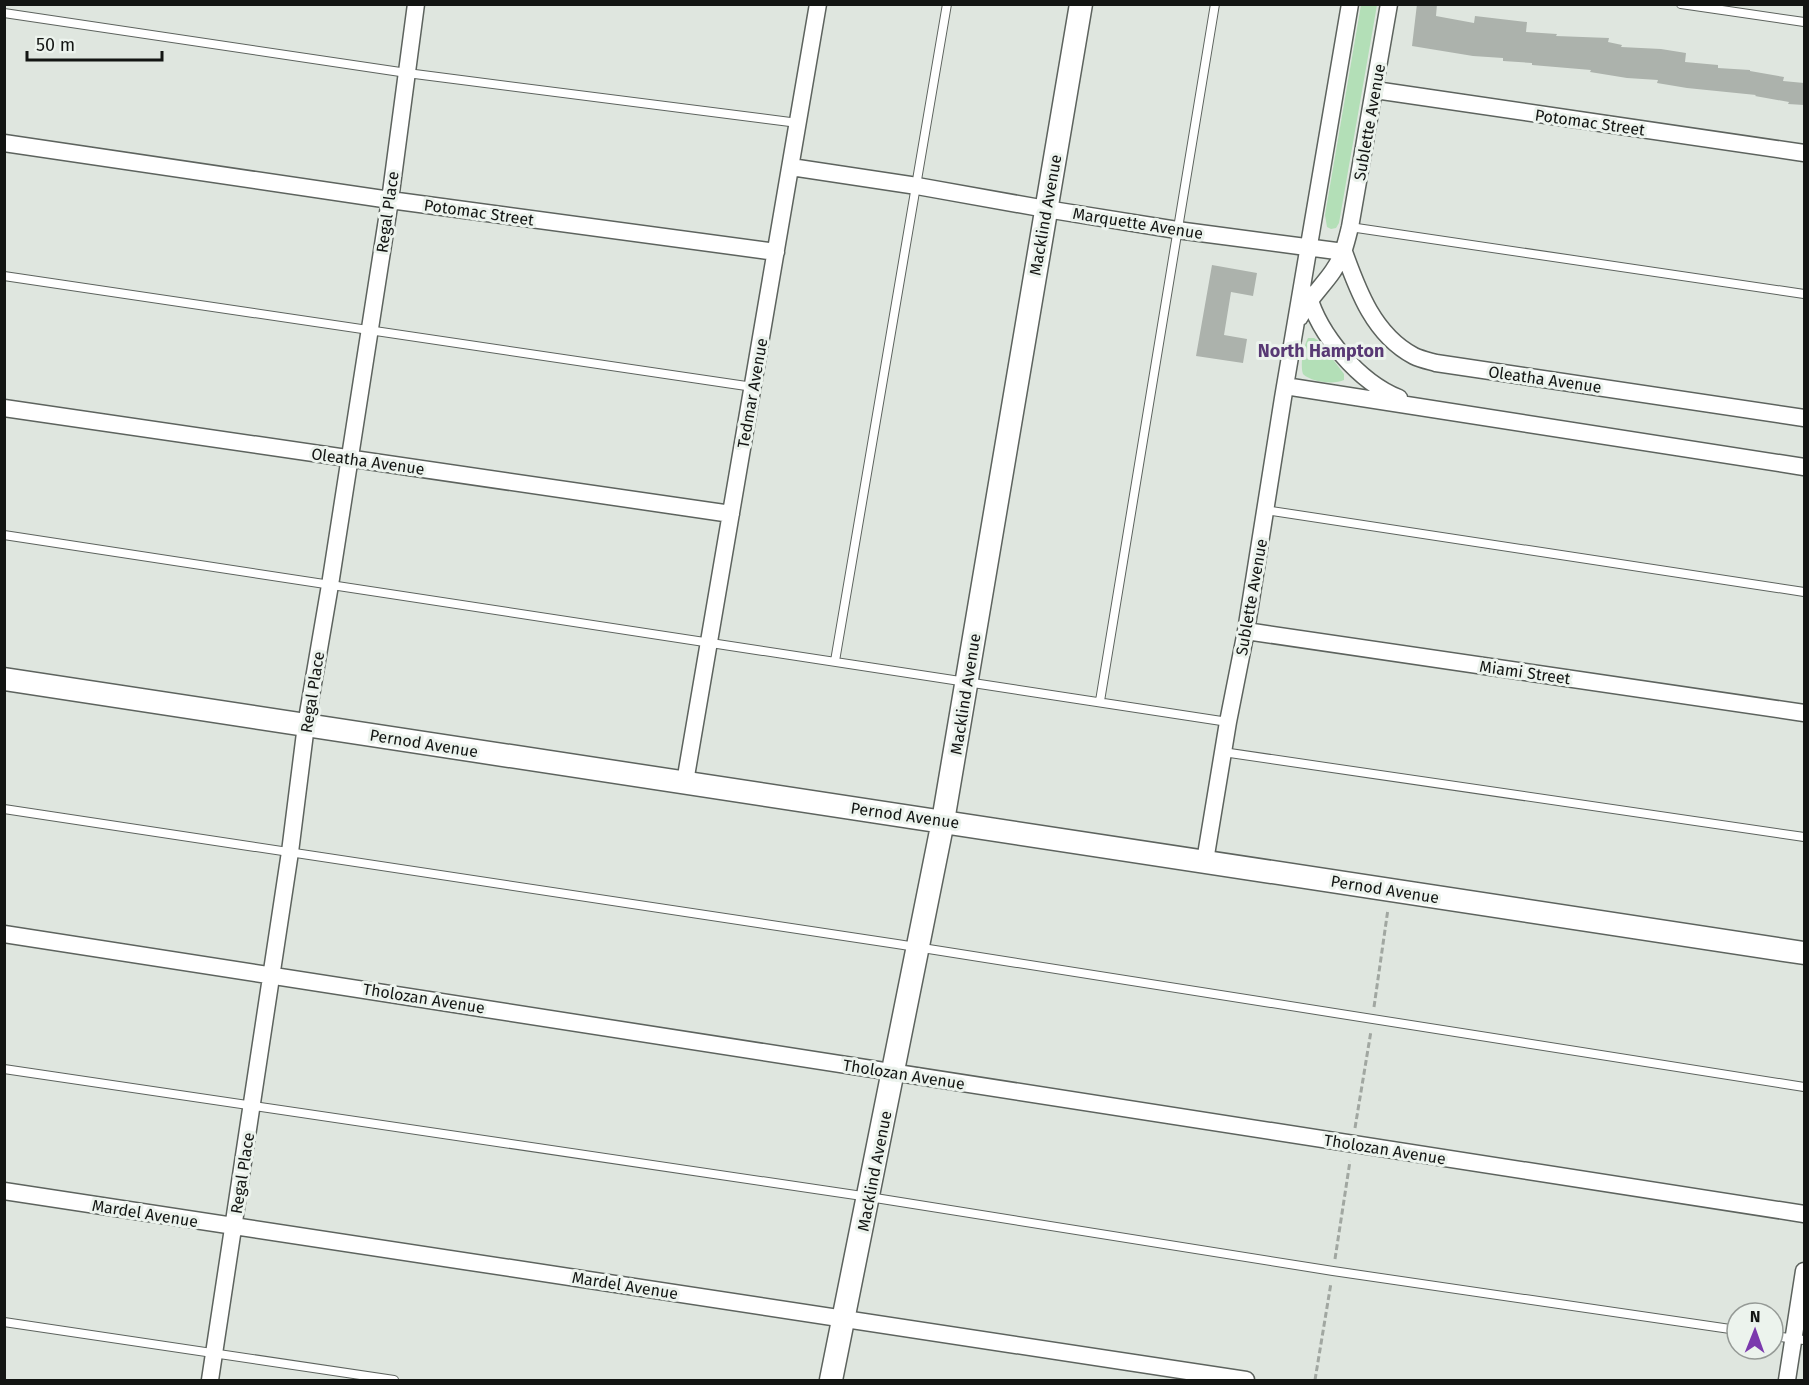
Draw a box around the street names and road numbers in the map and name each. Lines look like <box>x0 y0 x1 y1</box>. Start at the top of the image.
street label: Sublette Avenue <box>1350 62 1389 182</box>
street label: Potomac Street <box>1534 105 1646 140</box>
street label: Macklind Avenue <box>1026 153 1065 277</box>
street label: Regal Place <box>372 170 403 254</box>
street label: Potomac Street <box>423 195 535 230</box>
street label: Marquette Avenue <box>1071 204 1205 243</box>
street label: Tedmar Avenue <box>733 336 772 450</box>
street label: Oleatha Avenue <box>1487 362 1603 397</box>
street label: Oleatha Avenue <box>310 444 426 479</box>
street label: Sublette Avenue <box>1232 537 1271 657</box>
street label: Macklind Avenue <box>947 632 984 756</box>
street label: Regal Place <box>297 650 328 734</box>
street label: Miami Street <box>1478 657 1572 688</box>
street label: Pernod Avenue <box>368 726 479 761</box>
street label: Pernod Avenue <box>849 798 960 833</box>
street label: Pernod Avenue <box>1329 872 1440 907</box>
street label: Tholozan Avenue <box>362 979 486 1017</box>
street label: Tholozan Avenue <box>842 1055 966 1093</box>
street label: Macklind Avenue <box>853 1109 896 1233</box>
street label: Tholozan Avenue <box>1323 1130 1447 1168</box>
street label: Regal Place <box>227 1131 258 1215</box>
street label: Mardel Avenue <box>91 1196 199 1231</box>
street label: Mardel Avenue <box>571 1268 679 1303</box>

